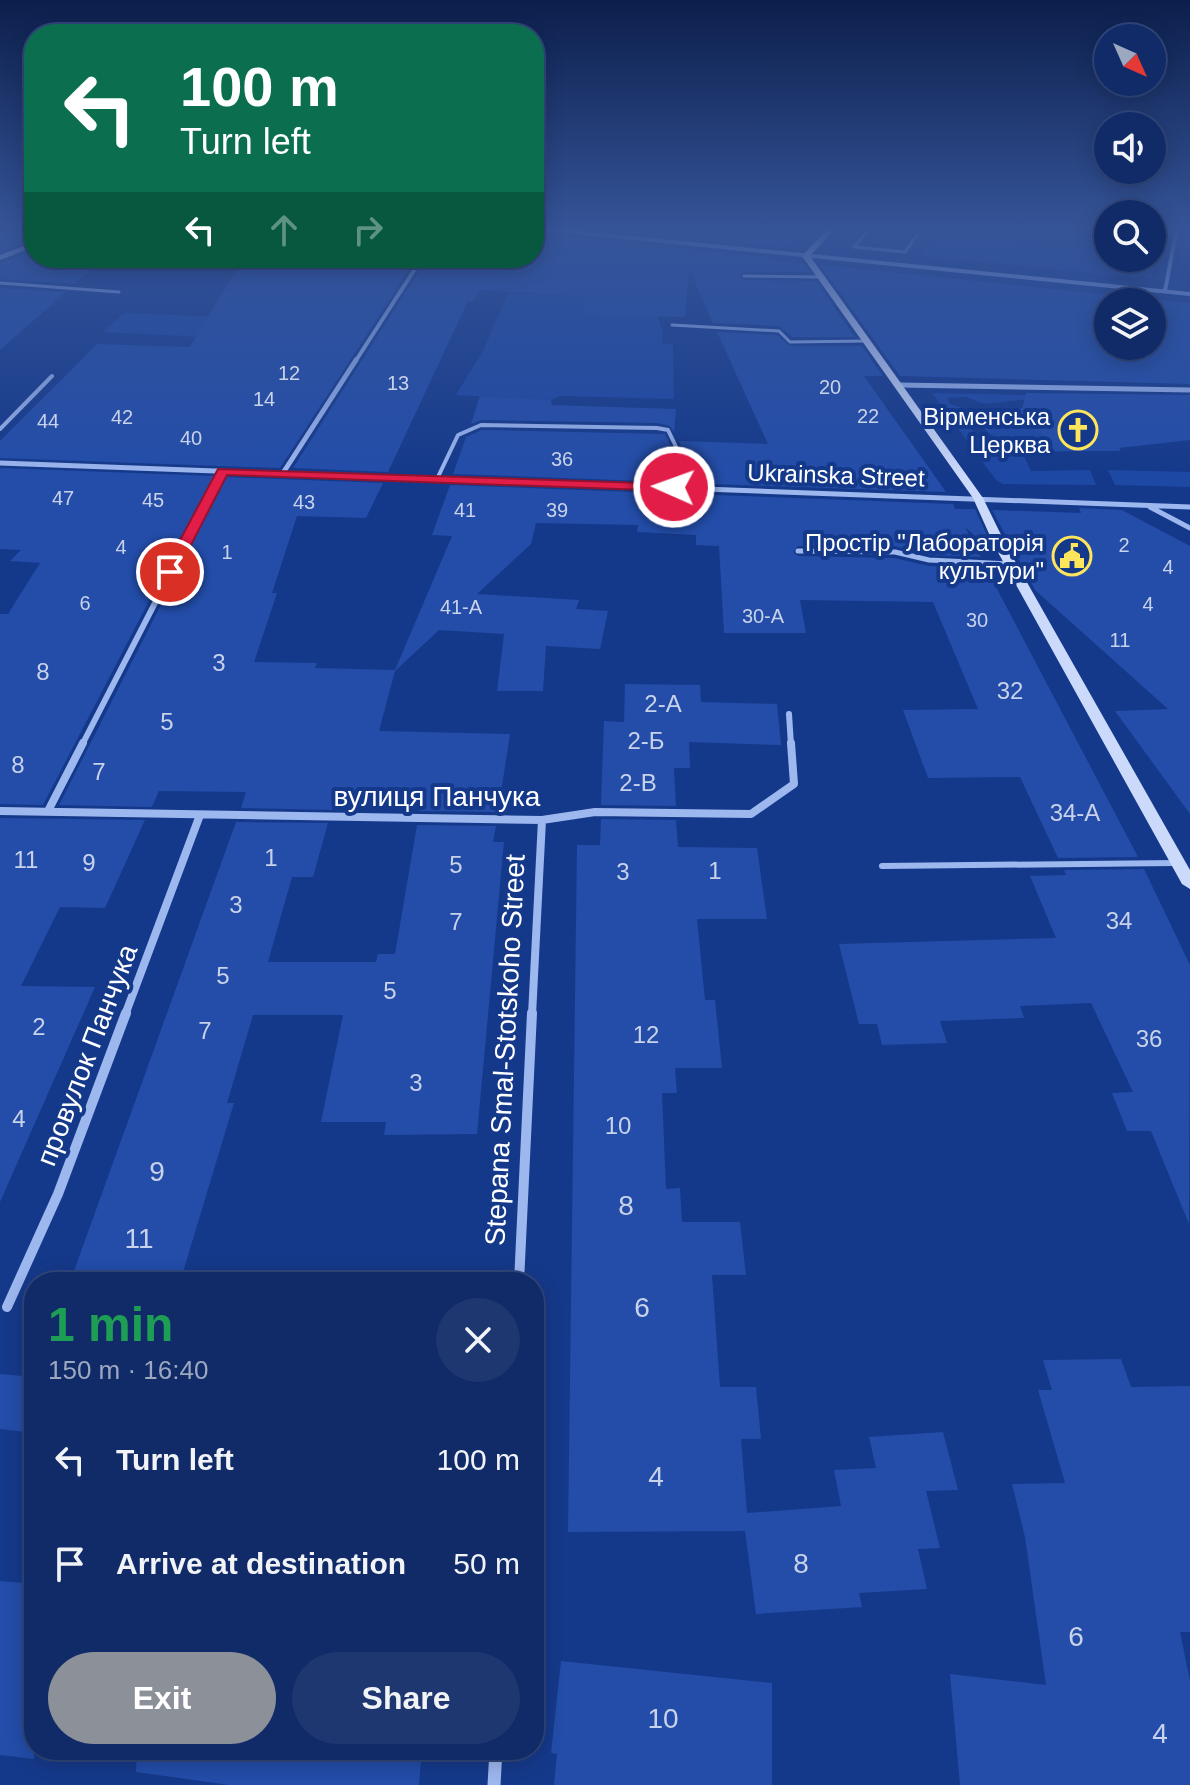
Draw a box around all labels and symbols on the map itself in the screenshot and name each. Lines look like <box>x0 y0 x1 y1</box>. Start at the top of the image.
north arrow <box>1094 24 1166 96</box>
house number: 12 <box>278 362 300 384</box>
house number: 13 <box>387 372 409 394</box>
house number: 20 <box>819 376 841 398</box>
house number: 14 <box>253 388 275 410</box>
place label: Вірменська Церква <box>923 403 1051 458</box>
house number: 22 <box>857 405 879 427</box>
house number: 42 <box>111 406 133 428</box>
church icon: Вірменська Церква <box>1057 409 1099 451</box>
house number: 44 <box>37 410 59 432</box>
house number: 40 <box>180 427 202 449</box>
position arrow <box>632 445 716 529</box>
house number: 36 <box>551 448 573 470</box>
street label: Ukrainska Street <box>747 458 925 492</box>
house number: 47 <box>52 487 74 509</box>
house number: 45 <box>142 489 164 511</box>
house number: 43 <box>293 491 315 513</box>
house number: 41 <box>454 499 476 521</box>
house number: 39 <box>546 499 568 521</box>
place label: Простір "Лабораторія культури" <box>805 529 1044 584</box>
house number: 2 <box>1118 534 1130 556</box>
public building icon: Простір "Лабораторія культури" <box>1051 535 1093 577</box>
house number: 4 <box>115 536 127 558</box>
pin <box>136 538 204 606</box>
house number: 1 <box>221 541 233 563</box>
house number: 4 <box>1162 556 1174 578</box>
house number: 6 <box>79 592 91 614</box>
house number: 4 <box>1142 593 1154 615</box>
house number: 41-А <box>440 596 483 618</box>
house number: 30-А <box>742 605 785 627</box>
house number: 30 <box>966 609 988 631</box>
house number: 11 <box>1110 629 1130 651</box>
house number: 3 <box>212 649 226 676</box>
house number: 8 <box>36 658 50 685</box>
house number: 32 <box>997 677 1023 704</box>
house number: 2-А <box>644 690 682 717</box>
house number: 5 <box>160 708 174 735</box>
house number: 2-Б <box>627 727 665 754</box>
house number: 8 <box>11 751 25 778</box>
house number: 7 <box>92 758 106 785</box>
house number: 2-В <box>619 769 657 796</box>
street label: вулиця Панчука <box>334 781 541 812</box>
house number: 34-А <box>1050 799 1100 826</box>
house number: 1 <box>264 844 278 871</box>
house number: 11 <box>14 846 38 873</box>
house number: 9 <box>82 849 96 876</box>
house number: 5 <box>449 851 463 878</box>
street label: Stepana Smal-Stotskoho Street <box>479 853 531 1247</box>
house number: 1 <box>708 857 722 884</box>
house number: 3 <box>616 858 630 885</box>
house number: 3 <box>229 891 243 918</box>
house number: 34 <box>1106 907 1132 934</box>
house number: 7 <box>449 908 463 935</box>
street label: провулок Панчука <box>31 940 144 1170</box>
house number: 5 <box>216 962 230 989</box>
house number: 5 <box>383 977 397 1004</box>
house number: 2 <box>32 1013 46 1040</box>
house number: 7 <box>198 1017 212 1044</box>
house number: 12 <box>633 1021 659 1048</box>
house number: 36 <box>1136 1025 1162 1052</box>
house number: 3 <box>409 1069 423 1096</box>
house number: 4 <box>12 1105 26 1132</box>
house number: 10 <box>605 1112 631 1139</box>
house number: 9 <box>149 1156 165 1187</box>
house number: 8 <box>618 1190 634 1221</box>
house number: 11 <box>124 1223 154 1254</box>
house number: 6 <box>634 1292 650 1323</box>
house number: 4 <box>648 1461 664 1492</box>
house number: 8 <box>793 1548 809 1579</box>
house number: 6 <box>1068 1621 1084 1652</box>
house number: 10 <box>647 1703 679 1734</box>
house number: 4 <box>1152 1718 1168 1749</box>

